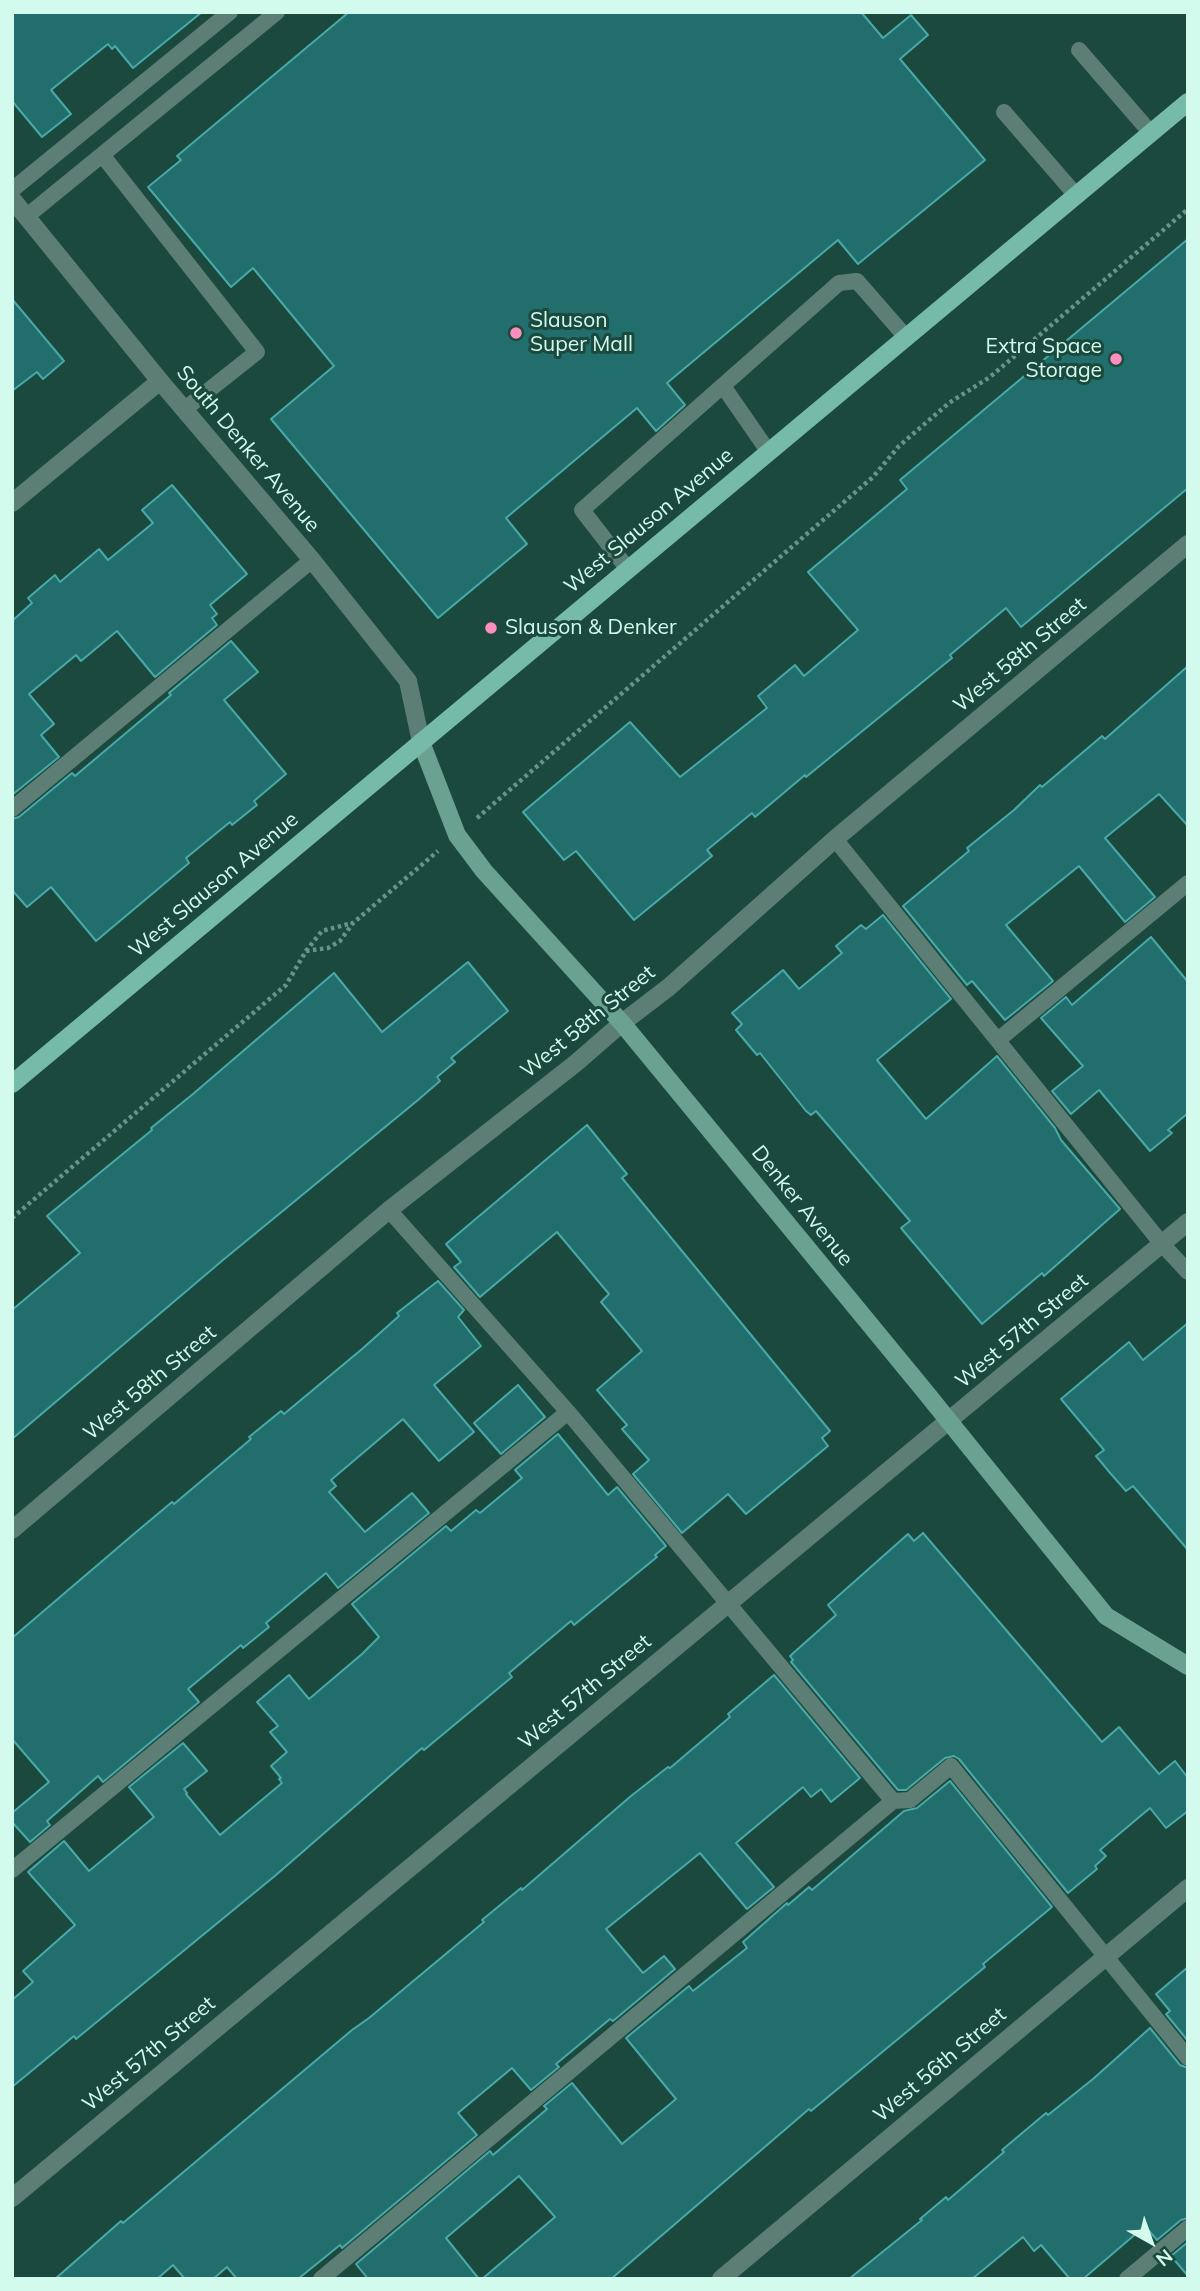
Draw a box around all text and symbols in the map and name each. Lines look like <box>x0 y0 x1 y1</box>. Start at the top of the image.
place label: Slauson Super Mall <box>530 308 633 358</box>
marker: Slauson Super Mall <box>508 325 524 341</box>
place label: Extra Space Storage <box>986 334 1102 384</box>
marker: Extra Space Storage <box>1108 351 1124 367</box>
street label: South Denker Avenue <box>171 360 325 538</box>
street label: West Slauson Avenue <box>559 443 739 599</box>
street label: West 58th Street <box>949 592 1091 718</box>
place label: Slauson & Denker <box>505 615 677 641</box>
marker: Slauson & Denker <box>483 620 499 636</box>
street label: West Slauson Avenue <box>124 807 304 963</box>
street label: West 58th Street <box>516 960 660 1084</box>
street label: Denker Avenue <box>746 1141 858 1271</box>
street label: West 57th Street <box>951 1268 1093 1394</box>
street label: West 58th Street <box>79 1320 221 1446</box>
street label: West 57th Street <box>514 1629 656 1755</box>
street label: West 57th Street <box>78 1991 220 2117</box>
street label: West 56th Street <box>869 2002 1011 2128</box>
north arrow <box>1116 2207 1186 2277</box>
text: N <box>1151 2244 1178 2272</box>

